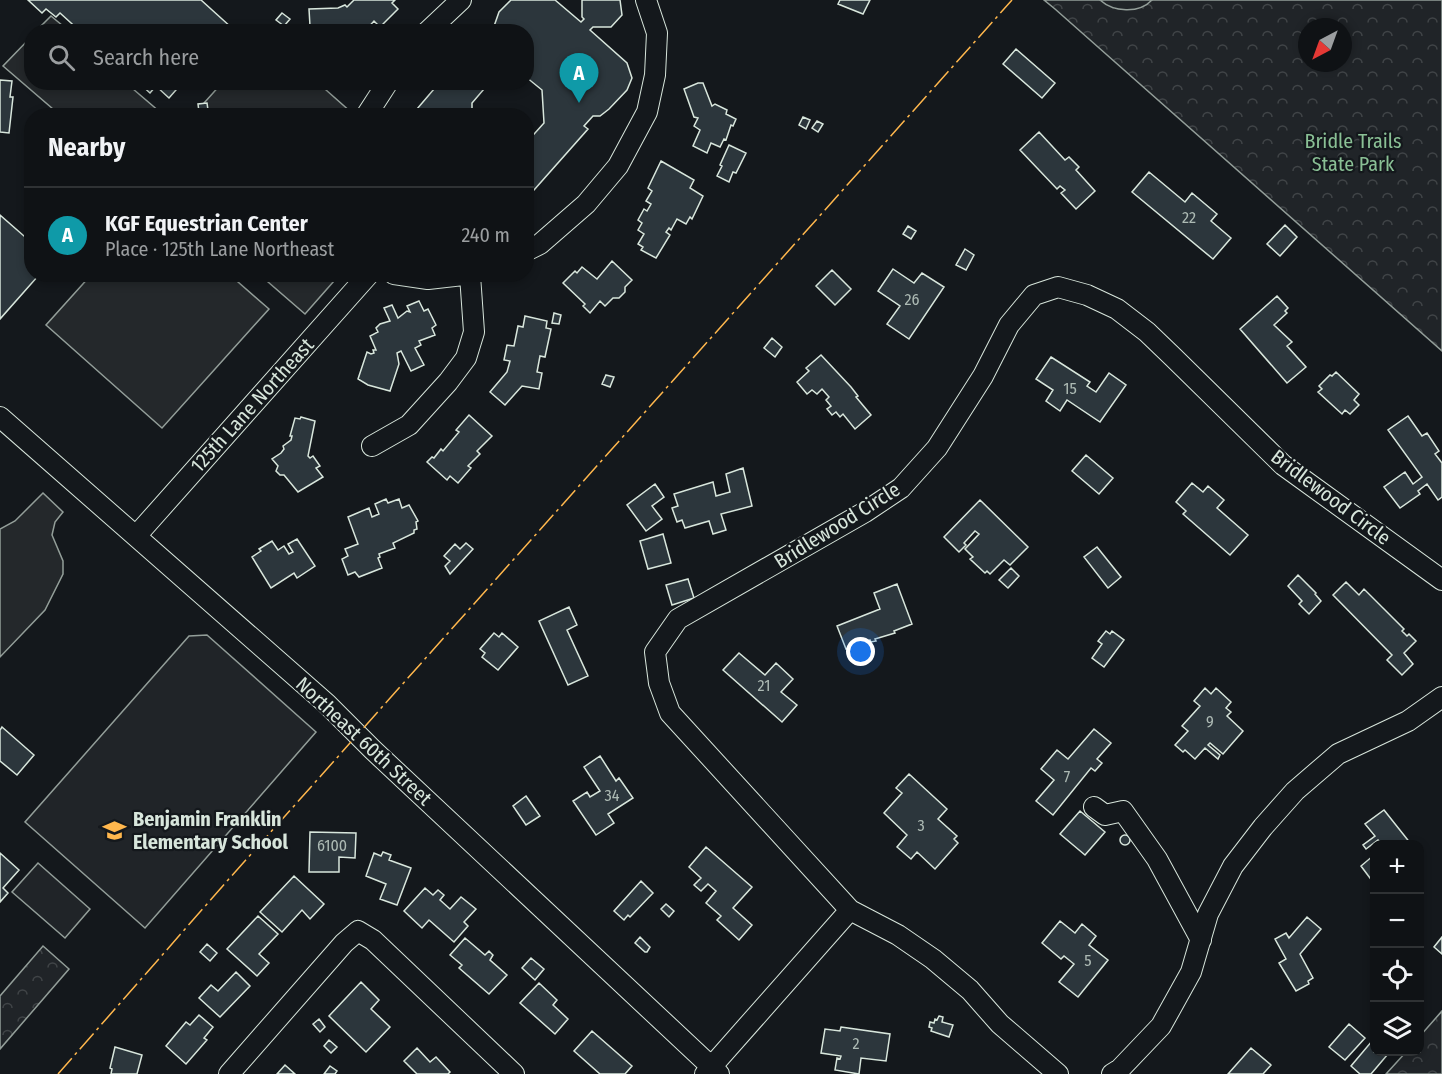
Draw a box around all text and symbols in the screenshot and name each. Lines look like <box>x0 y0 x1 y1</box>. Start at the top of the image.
north arrow <box>1298 18 1352 72</box>
search box <box>24 24 534 90</box>
icon: search <box>45 41 78 74</box>
text: Search here <box>93 44 199 71</box>
pin: A <box>560 54 598 103</box>
park label: Bridle Trails State Park <box>1304 129 1402 176</box>
text: Nearby <box>48 132 125 163</box>
house number: 22 <box>1182 208 1196 227</box>
text: KGF Equestrian Center <box>105 210 308 237</box>
text: A <box>62 223 73 247</box>
text: 240 m <box>461 223 510 247</box>
text: Place · 125th Lane Northeast <box>105 237 334 261</box>
house number: 26 <box>905 290 920 309</box>
street label: 125th Lane Northeast <box>185 333 319 477</box>
house number: 15 <box>1063 379 1077 398</box>
street label: Bridlewood Circle <box>1266 444 1396 550</box>
street label: Bridlewood Circle <box>770 477 904 573</box>
your location <box>846 637 875 666</box>
street label: Northeast 60th Street <box>291 672 437 810</box>
house number: 21 <box>758 676 770 695</box>
house number: 9 <box>1206 712 1214 731</box>
house number: 7 <box>1064 767 1071 786</box>
house number: 34 <box>605 786 620 805</box>
place label: Benjamin Franklin Elementary School <box>133 807 288 854</box>
house number: 3 <box>917 816 925 835</box>
school or university icon: Benjamin Franklin Elementary School <box>102 817 128 843</box>
house number: 6100 <box>317 836 347 855</box>
map controls <box>1370 840 1424 1056</box>
button: + <box>1370 840 1424 894</box>
button: − <box>1370 894 1424 948</box>
button: locate <box>1370 948 1424 1002</box>
house number: 5 <box>1084 951 1092 970</box>
button: layers <box>1370 1002 1424 1056</box>
house number: 2 <box>852 1034 860 1053</box>

